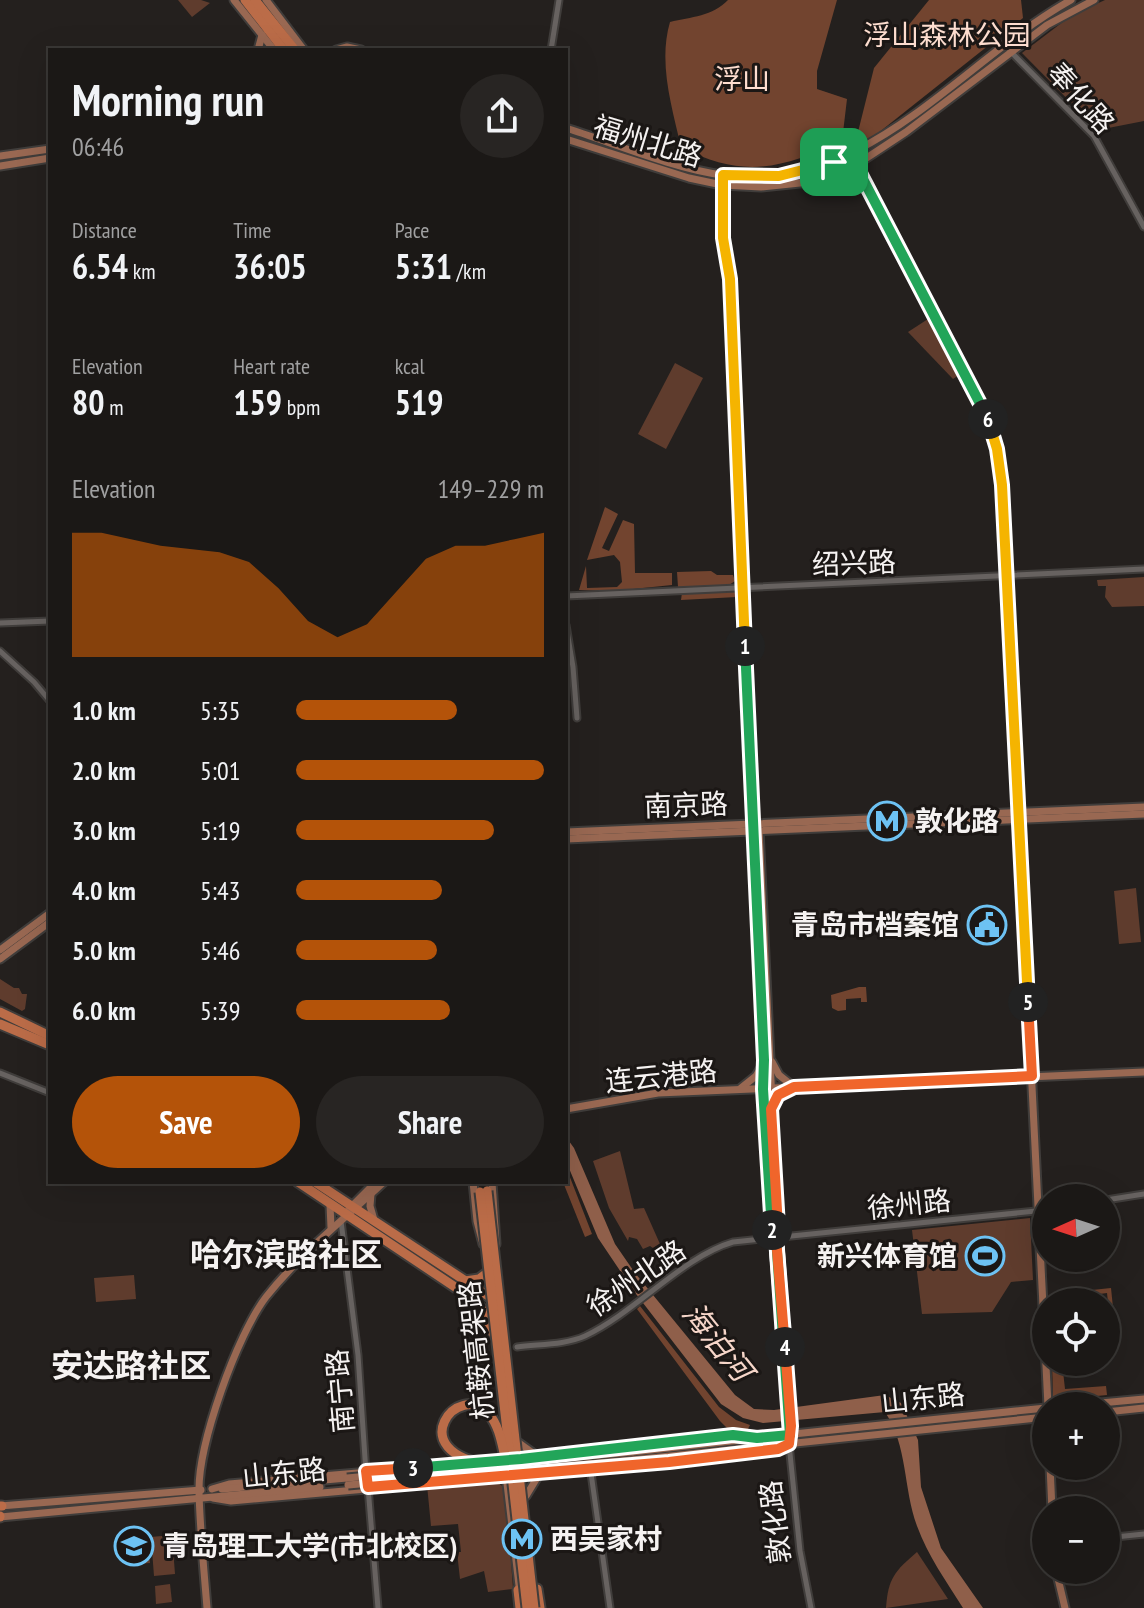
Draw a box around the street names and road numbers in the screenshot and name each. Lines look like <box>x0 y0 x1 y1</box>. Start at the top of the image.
street label: 奉化路 <box>1040 54 1123 141</box>
street label: 福州北路 <box>589 106 707 175</box>
street label: 绍兴路 <box>811 543 897 582</box>
street label: 南京路 <box>643 785 729 824</box>
street label: 连云港路 <box>603 1051 719 1100</box>
street label: 徐州路 <box>865 1181 953 1226</box>
street label: 徐州北路 <box>579 1231 692 1324</box>
street label: 杭鞍高架路 <box>450 1278 501 1422</box>
street label: 南宁路 <box>317 1348 362 1435</box>
street label: 山东路 <box>879 1375 967 1420</box>
street label: 山东路 <box>240 1450 328 1495</box>
street label: 敦化路 <box>751 1478 798 1566</box>

